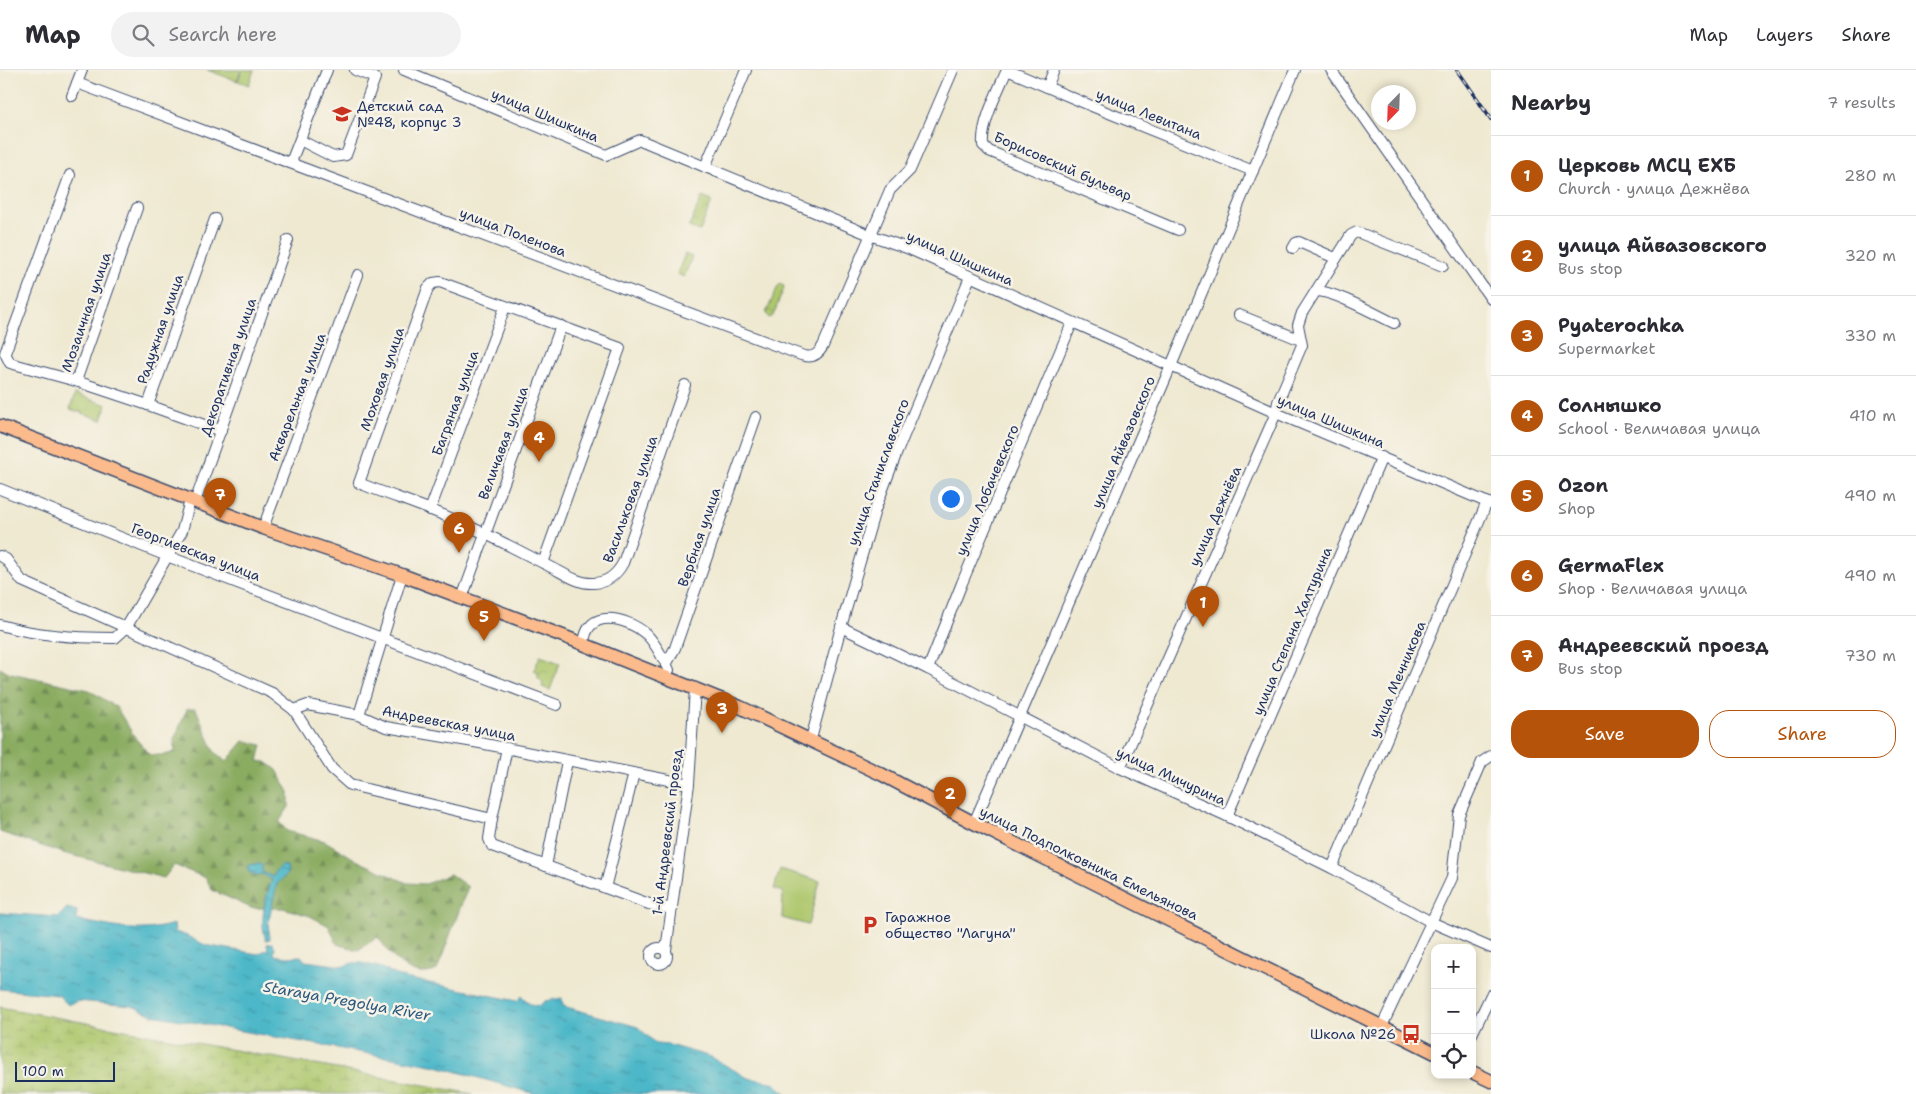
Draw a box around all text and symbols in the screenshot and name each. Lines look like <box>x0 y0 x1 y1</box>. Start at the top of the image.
search box <box>111 12 461 57</box>
text: Map <box>25 19 81 51</box>
icon: search <box>129 21 157 49</box>
text: Search here <box>169 22 277 47</box>
text: Map <box>1690 23 1728 47</box>
text: Layers <box>1756 23 1813 47</box>
text: Share <box>1841 23 1891 47</box>
street label: улица Шишкина <box>489 84 602 146</box>
street label: улица Левитана <box>1094 85 1205 143</box>
north arrow <box>1371 85 1416 130</box>
text: Nearby <box>1511 89 1591 117</box>
text: 7 results <box>1827 92 1896 113</box>
place label: Детский сад №48, корпус 3 <box>357 97 462 131</box>
school or university icon: Детский сад №48, корпус 3 <box>331 103 353 125</box>
street label: Борисовский бульвар <box>991 127 1135 205</box>
text: Церковь МСЦ ЕХБ <box>1558 153 1736 178</box>
text: 1 <box>1523 165 1531 186</box>
text: 280 m <box>1844 165 1896 186</box>
text: Church · улица Дежнёва <box>1558 178 1750 199</box>
street label: улица Поленова <box>457 203 569 261</box>
street label: улица Шишкина <box>904 226 1016 290</box>
text: улица Айвазовского <box>1558 233 1767 258</box>
text: 2 <box>1521 245 1533 266</box>
text: 320 m <box>1845 245 1896 266</box>
street label: Мозаичная улица <box>57 250 115 374</box>
text: Bus stop <box>1558 258 1623 279</box>
street label: Радужная улица <box>133 271 187 386</box>
street label: Декоративная улица <box>196 295 260 438</box>
text: Pyaterochka <box>1558 313 1684 338</box>
street label: Моховая улица <box>356 325 408 433</box>
text: 3 <box>1521 325 1533 346</box>
text: 330 m <box>1844 325 1896 346</box>
street label: Акварельная улица <box>264 330 330 464</box>
text: Supermarket <box>1558 338 1655 359</box>
street label: Багряная улица <box>428 348 483 458</box>
street label: улица Айвазовского <box>1087 373 1159 511</box>
street label: Величавая улица <box>474 384 532 502</box>
street label: улица Шишкина <box>1275 390 1388 452</box>
text: Солнышко <box>1558 393 1662 418</box>
street label: улица Станиславского <box>843 396 913 548</box>
text: 4 <box>1521 405 1533 426</box>
text: 410 m <box>1849 405 1896 426</box>
text: School · Величавая улица <box>1558 418 1760 439</box>
pin: 4 <box>523 421 555 462</box>
street label: улица Лобачевского <box>951 422 1023 558</box>
street label: Васильковая улица <box>599 433 661 565</box>
street label: улица Дежнёва <box>1185 463 1245 569</box>
text: Ozon <box>1558 473 1608 498</box>
pin: 7 <box>204 478 236 519</box>
street label: Вербная улица <box>674 485 725 589</box>
text: 5 <box>1522 485 1532 506</box>
text: 490 m <box>1844 485 1896 506</box>
your location <box>938 486 964 512</box>
text: Shop <box>1558 498 1595 519</box>
pin: 6 <box>443 512 475 553</box>
street label: Георгиевская улица <box>129 519 263 585</box>
street label: улица Степана Халтурина <box>1248 544 1336 718</box>
text: GermaFlex <box>1558 553 1664 578</box>
text: 6 <box>1521 565 1533 586</box>
text: 490 m <box>1844 565 1896 586</box>
text: Shop · Величавая улица <box>1558 578 1747 599</box>
pin: 1 <box>1187 586 1219 627</box>
pin: 5 <box>468 600 500 641</box>
street label: улица Мечникова <box>1364 618 1430 740</box>
text: Андреевский проезд <box>1558 633 1769 658</box>
text: 7 <box>1521 645 1533 666</box>
text: 730 m <box>1845 645 1896 666</box>
text: Bus stop <box>1558 658 1623 679</box>
pin: 3 <box>706 692 738 733</box>
street label: Андреевская улица <box>381 701 518 745</box>
button: Save <box>1511 710 1699 758</box>
button: Share <box>1709 710 1896 758</box>
street label: улица Мичурина <box>1113 743 1229 809</box>
street label: 1-й Андреевский проезд <box>648 747 686 917</box>
pin: 2 <box>934 777 966 818</box>
street label: улица Подполковника Емельянова <box>977 802 1201 924</box>
place label: Гаражное общество "Лагуна" <box>885 908 1016 942</box>
parking icon: Гаражное общество "Лагуна" <box>859 914 881 936</box>
map controls <box>1431 944 1476 1079</box>
button: + <box>1431 944 1476 989</box>
water label: Staraya Pregolya River <box>262 976 433 1026</box>
button: − <box>1431 989 1476 1034</box>
bus stop icon: Школа №26 <box>1400 1023 1422 1045</box>
place label: Школа №26 <box>1310 1025 1396 1043</box>
button: locate <box>1431 1034 1476 1079</box>
scale bar <box>15 1059 115 1082</box>
text: 100 m <box>22 1062 64 1080</box>

